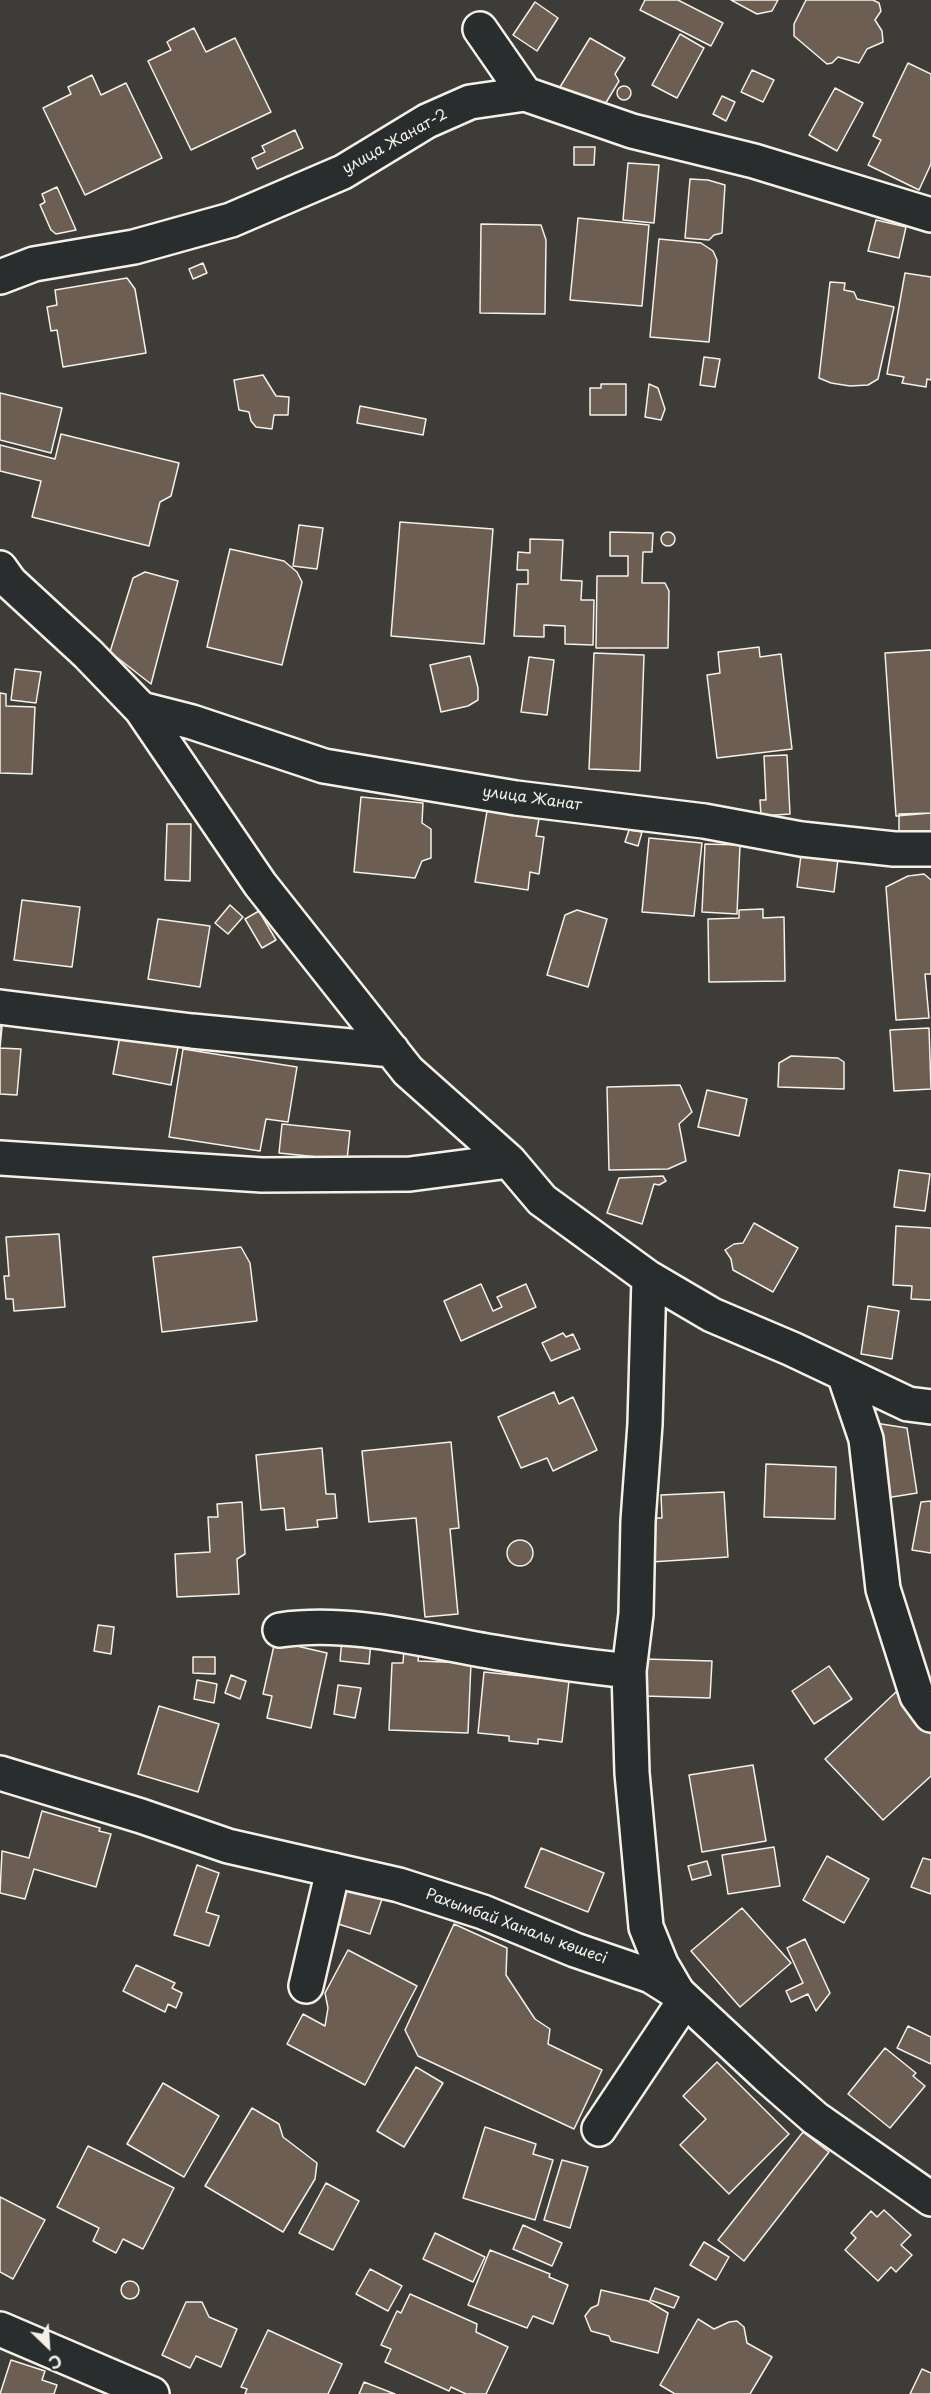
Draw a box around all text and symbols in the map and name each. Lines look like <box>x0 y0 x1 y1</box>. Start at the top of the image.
street label: улица Жанат-2 <box>339 106 451 178</box>
street label: улица Жанат <box>481 783 583 815</box>
street label: Рахымбай Ханалы көшесі <box>423 1886 609 1968</box>
north arrow <box>18 2316 78 2376</box>
text: С <box>45 2349 66 2376</box>

